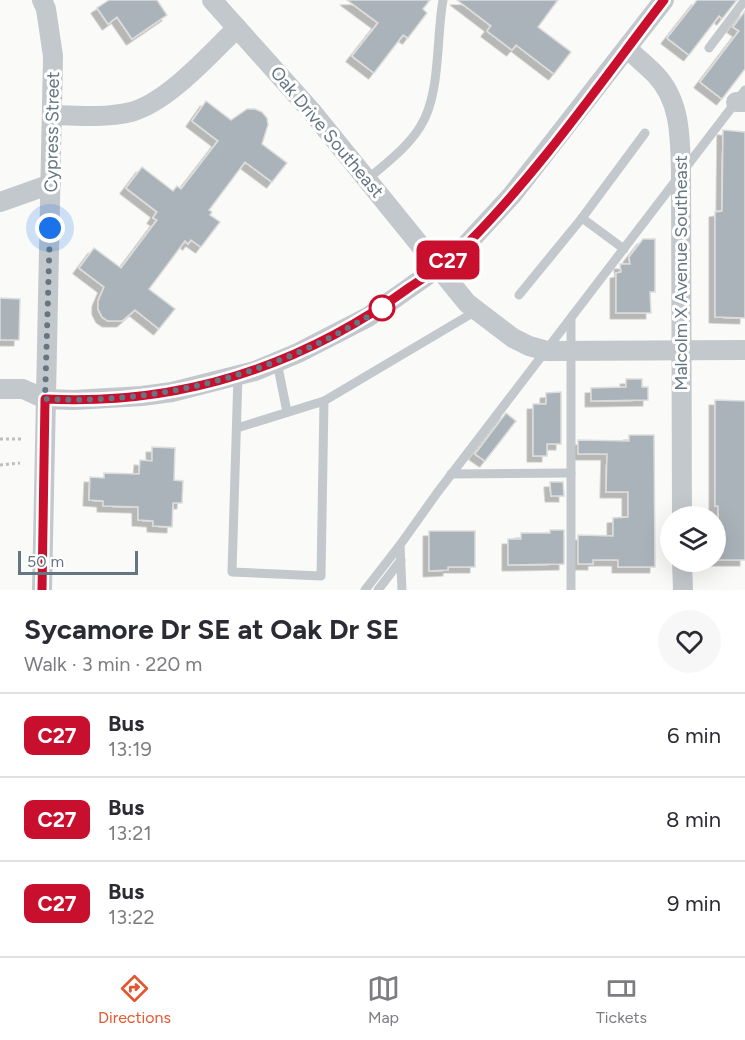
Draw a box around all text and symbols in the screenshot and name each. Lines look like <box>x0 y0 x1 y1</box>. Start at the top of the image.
street label: Oak Drive Southeast <box>266 62 389 202</box>
street label: Cypress Street <box>40 71 64 192</box>
street label: Malcolm X Avenue Southeast <box>670 155 692 391</box>
your location <box>35 213 65 243</box>
line badge: C27 <box>414 240 482 280</box>
text: C27 <box>428 248 468 273</box>
unlabelled marker <box>369 295 395 321</box>
map controls <box>660 506 726 572</box>
button: layers <box>660 506 726 572</box>
scale bar <box>18 548 138 576</box>
text: 50 m <box>27 552 64 571</box>
button: heart <box>658 610 721 673</box>
text: Sycamore Dr SE at Oak Dr SE <box>24 612 399 646</box>
text: Walk · 3 min · 220 m <box>24 652 202 676</box>
text: Bus <box>108 710 144 737</box>
text: 6 min <box>667 722 721 749</box>
text: C27 <box>37 723 77 748</box>
text: 13:19 <box>108 737 152 761</box>
text: Bus <box>108 794 144 821</box>
text: 8 min <box>666 806 721 833</box>
text: C27 <box>37 807 77 832</box>
text: 13:21 <box>108 821 152 845</box>
text: Bus <box>108 878 144 905</box>
text: 9 min <box>667 890 721 917</box>
text: C27 <box>37 891 77 916</box>
text: 13:22 <box>108 905 155 929</box>
tab: Directions <box>98 972 171 1027</box>
tab: Map <box>367 972 400 1027</box>
tab: Tickets <box>596 972 647 1027</box>

